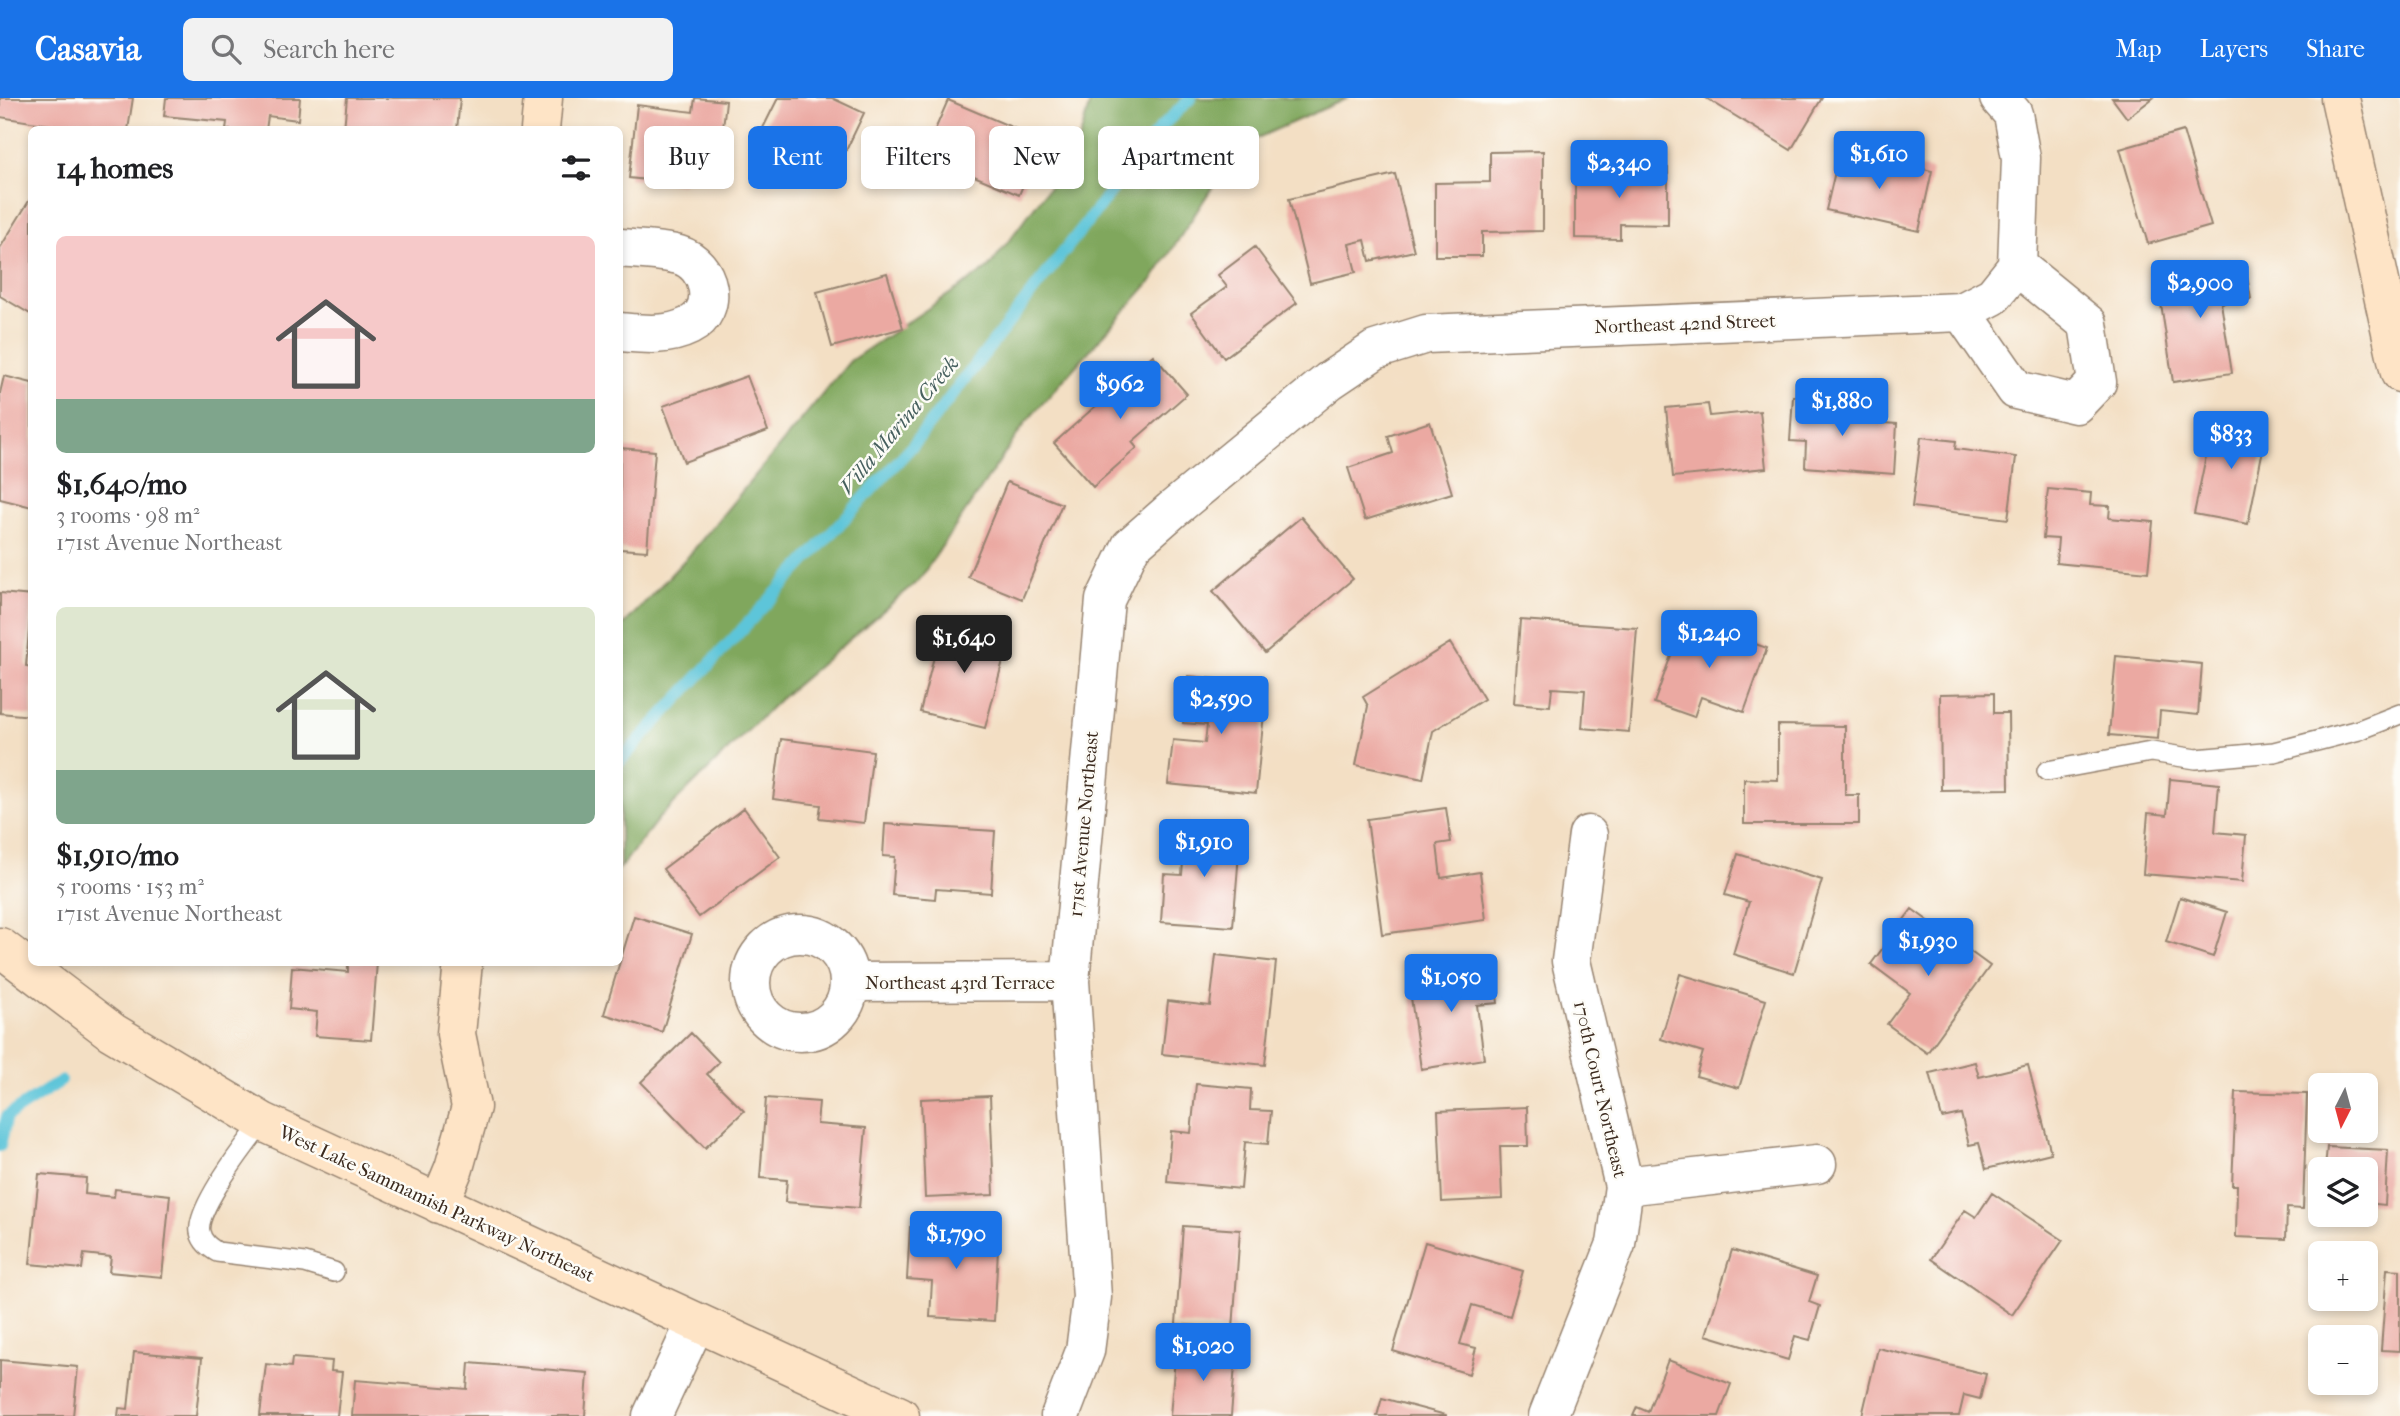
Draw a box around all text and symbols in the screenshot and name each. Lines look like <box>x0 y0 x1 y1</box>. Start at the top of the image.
search box <box>183 18 673 81</box>
text: Casavia <box>35 30 141 69</box>
icon: search <box>207 30 245 68</box>
text: Search here <box>263 34 395 65</box>
text: Map <box>2116 35 2162 63</box>
text: Layers <box>2200 35 2268 63</box>
text: Share <box>2306 35 2365 63</box>
chip: Buy <box>644 126 734 189</box>
chip: Rent <box>748 126 847 189</box>
chip: Filters <box>861 126 975 189</box>
chip: New <box>989 126 1084 189</box>
chip: Apartment <box>1098 126 1259 189</box>
pin: $1,610 <box>1822 132 1936 191</box>
pin: $2,340 <box>1562 140 1676 200</box>
text: $1,610 <box>1850 140 1908 167</box>
icon: filters <box>557 149 595 187</box>
text: $2,340 <box>1587 149 1651 176</box>
text: 14 homes <box>56 151 173 186</box>
pin: $2,900 <box>2143 260 2257 320</box>
text: $2,900 <box>2167 269 2233 296</box>
icon: home <box>263 281 389 407</box>
street label: Northeast 42nd Street <box>1594 310 1776 338</box>
water label: Villa Marina Creek <box>834 351 964 499</box>
pin: $962 <box>1079 362 1161 421</box>
text: $962 <box>1096 370 1145 397</box>
pin: $1,880 <box>1785 378 1899 438</box>
text: $1,880 <box>1811 387 1873 414</box>
pin: $833 <box>2190 412 2272 471</box>
text: $833 <box>2209 420 2253 447</box>
text: $1,640/mo <box>56 467 187 502</box>
text: 3 rooms · 98 m² <box>56 502 200 529</box>
text: 171st Avenue Northeast <box>56 529 282 556</box>
pin: $1,240 <box>1652 610 1766 670</box>
pin: $1,640 <box>907 616 1021 675</box>
text: $1,240 <box>1677 619 1741 646</box>
text: $1,640 <box>932 624 996 651</box>
icon: home <box>263 652 389 778</box>
pin: $2,590 <box>1164 676 1278 736</box>
text: $2,590 <box>1190 685 1253 712</box>
street label: 171st Avenue Northeast <box>1065 730 1103 918</box>
pin: $1,910 <box>1147 820 1261 879</box>
text: $1,910 <box>1175 828 1233 855</box>
text: $1,910/mo <box>56 838 179 873</box>
text: 5 rooms · 153 m² <box>56 873 204 900</box>
text: 171st Avenue Northeast <box>56 900 282 927</box>
pin: $1,930 <box>1871 918 1985 978</box>
text: $1,930 <box>1898 927 1958 954</box>
pin: $1,050 <box>1394 954 1508 1014</box>
text: $1,050 <box>1421 963 1481 990</box>
street label: Northeast 43rd Terrace <box>865 972 1055 994</box>
street label: 170th Court Northeast <box>1569 999 1631 1180</box>
north arrow <box>2308 1073 2378 1143</box>
map controls <box>2308 1073 2378 1395</box>
street label: West Lake Sammamish Parkway Northeast <box>274 1121 598 1287</box>
button: layers <box>2308 1157 2378 1227</box>
pin: $1,790 <box>899 1212 1013 1271</box>
text: $1,790 <box>926 1220 986 1247</box>
button: + <box>2308 1241 2378 1311</box>
pin: $1,020 <box>1146 1324 1260 1383</box>
button: − <box>2308 1325 2378 1395</box>
text: $1,020 <box>1172 1332 1234 1359</box>

